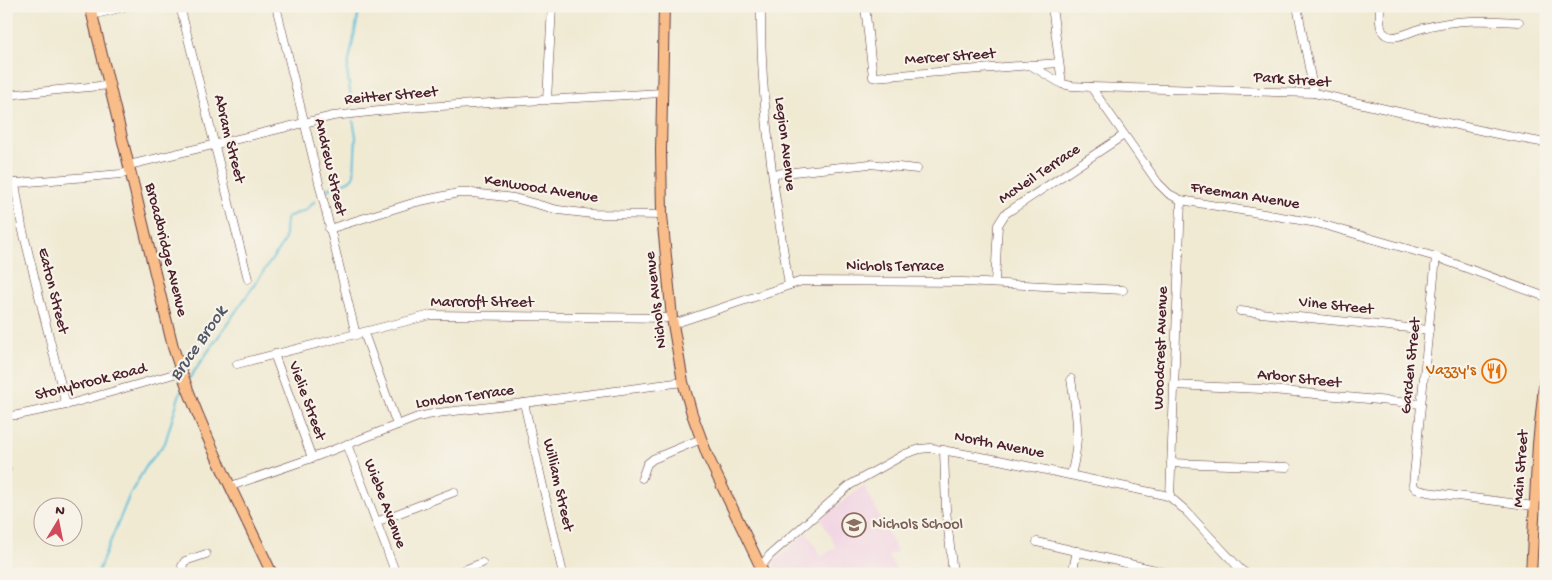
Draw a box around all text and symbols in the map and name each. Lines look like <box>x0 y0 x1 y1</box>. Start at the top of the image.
street label: Mercer Street <box>904 45 997 71</box>
street label: Park Street <box>1252 69 1333 93</box>
street label: Reitter Street <box>344 83 440 111</box>
street label: Abram Street <box>208 93 248 187</box>
street label: Legion Avenue <box>769 96 799 193</box>
street label: Andrew Street <box>309 117 350 219</box>
street label: McNeil Terrace <box>996 140 1085 209</box>
street label: Kenwood Avenue <box>483 172 600 208</box>
street label: Freeman Avenue <box>1188 179 1302 215</box>
street label: Broadbridge Avenue <box>139 180 191 319</box>
street label: Eaton Street <box>32 246 72 337</box>
street label: Nichols Avenue <box>642 250 672 350</box>
street label: Nichols Terrace <box>846 258 945 277</box>
street label: Woodcrest Avenue <box>1150 285 1174 410</box>
street label: Marcroft Street <box>431 294 535 313</box>
street label: Vine Street <box>1297 294 1376 321</box>
water label: Bruce Brook <box>166 301 233 385</box>
street label: Garden Street <box>1398 316 1427 415</box>
street label: Vielie Street <box>283 358 330 444</box>
restaurant icon: Vazzy's <box>1481 358 1507 384</box>
street label: Stonybrook Road <box>33 360 150 406</box>
place label: Vazzy's <box>1425 362 1477 381</box>
street label: Arbor Street <box>1256 366 1343 394</box>
street label: London Terrace <box>415 382 516 414</box>
street label: North Avenue <box>952 428 1046 464</box>
street label: Main Street <box>1510 428 1534 508</box>
street label: William Street <box>537 437 577 535</box>
street label: Wiebe Avenue <box>358 457 410 552</box>
north arrow <box>32 498 82 548</box>
text: N <box>54 502 66 521</box>
school or university icon: Nichols School <box>841 512 867 538</box>
place label: Nichols School <box>872 516 963 535</box>

